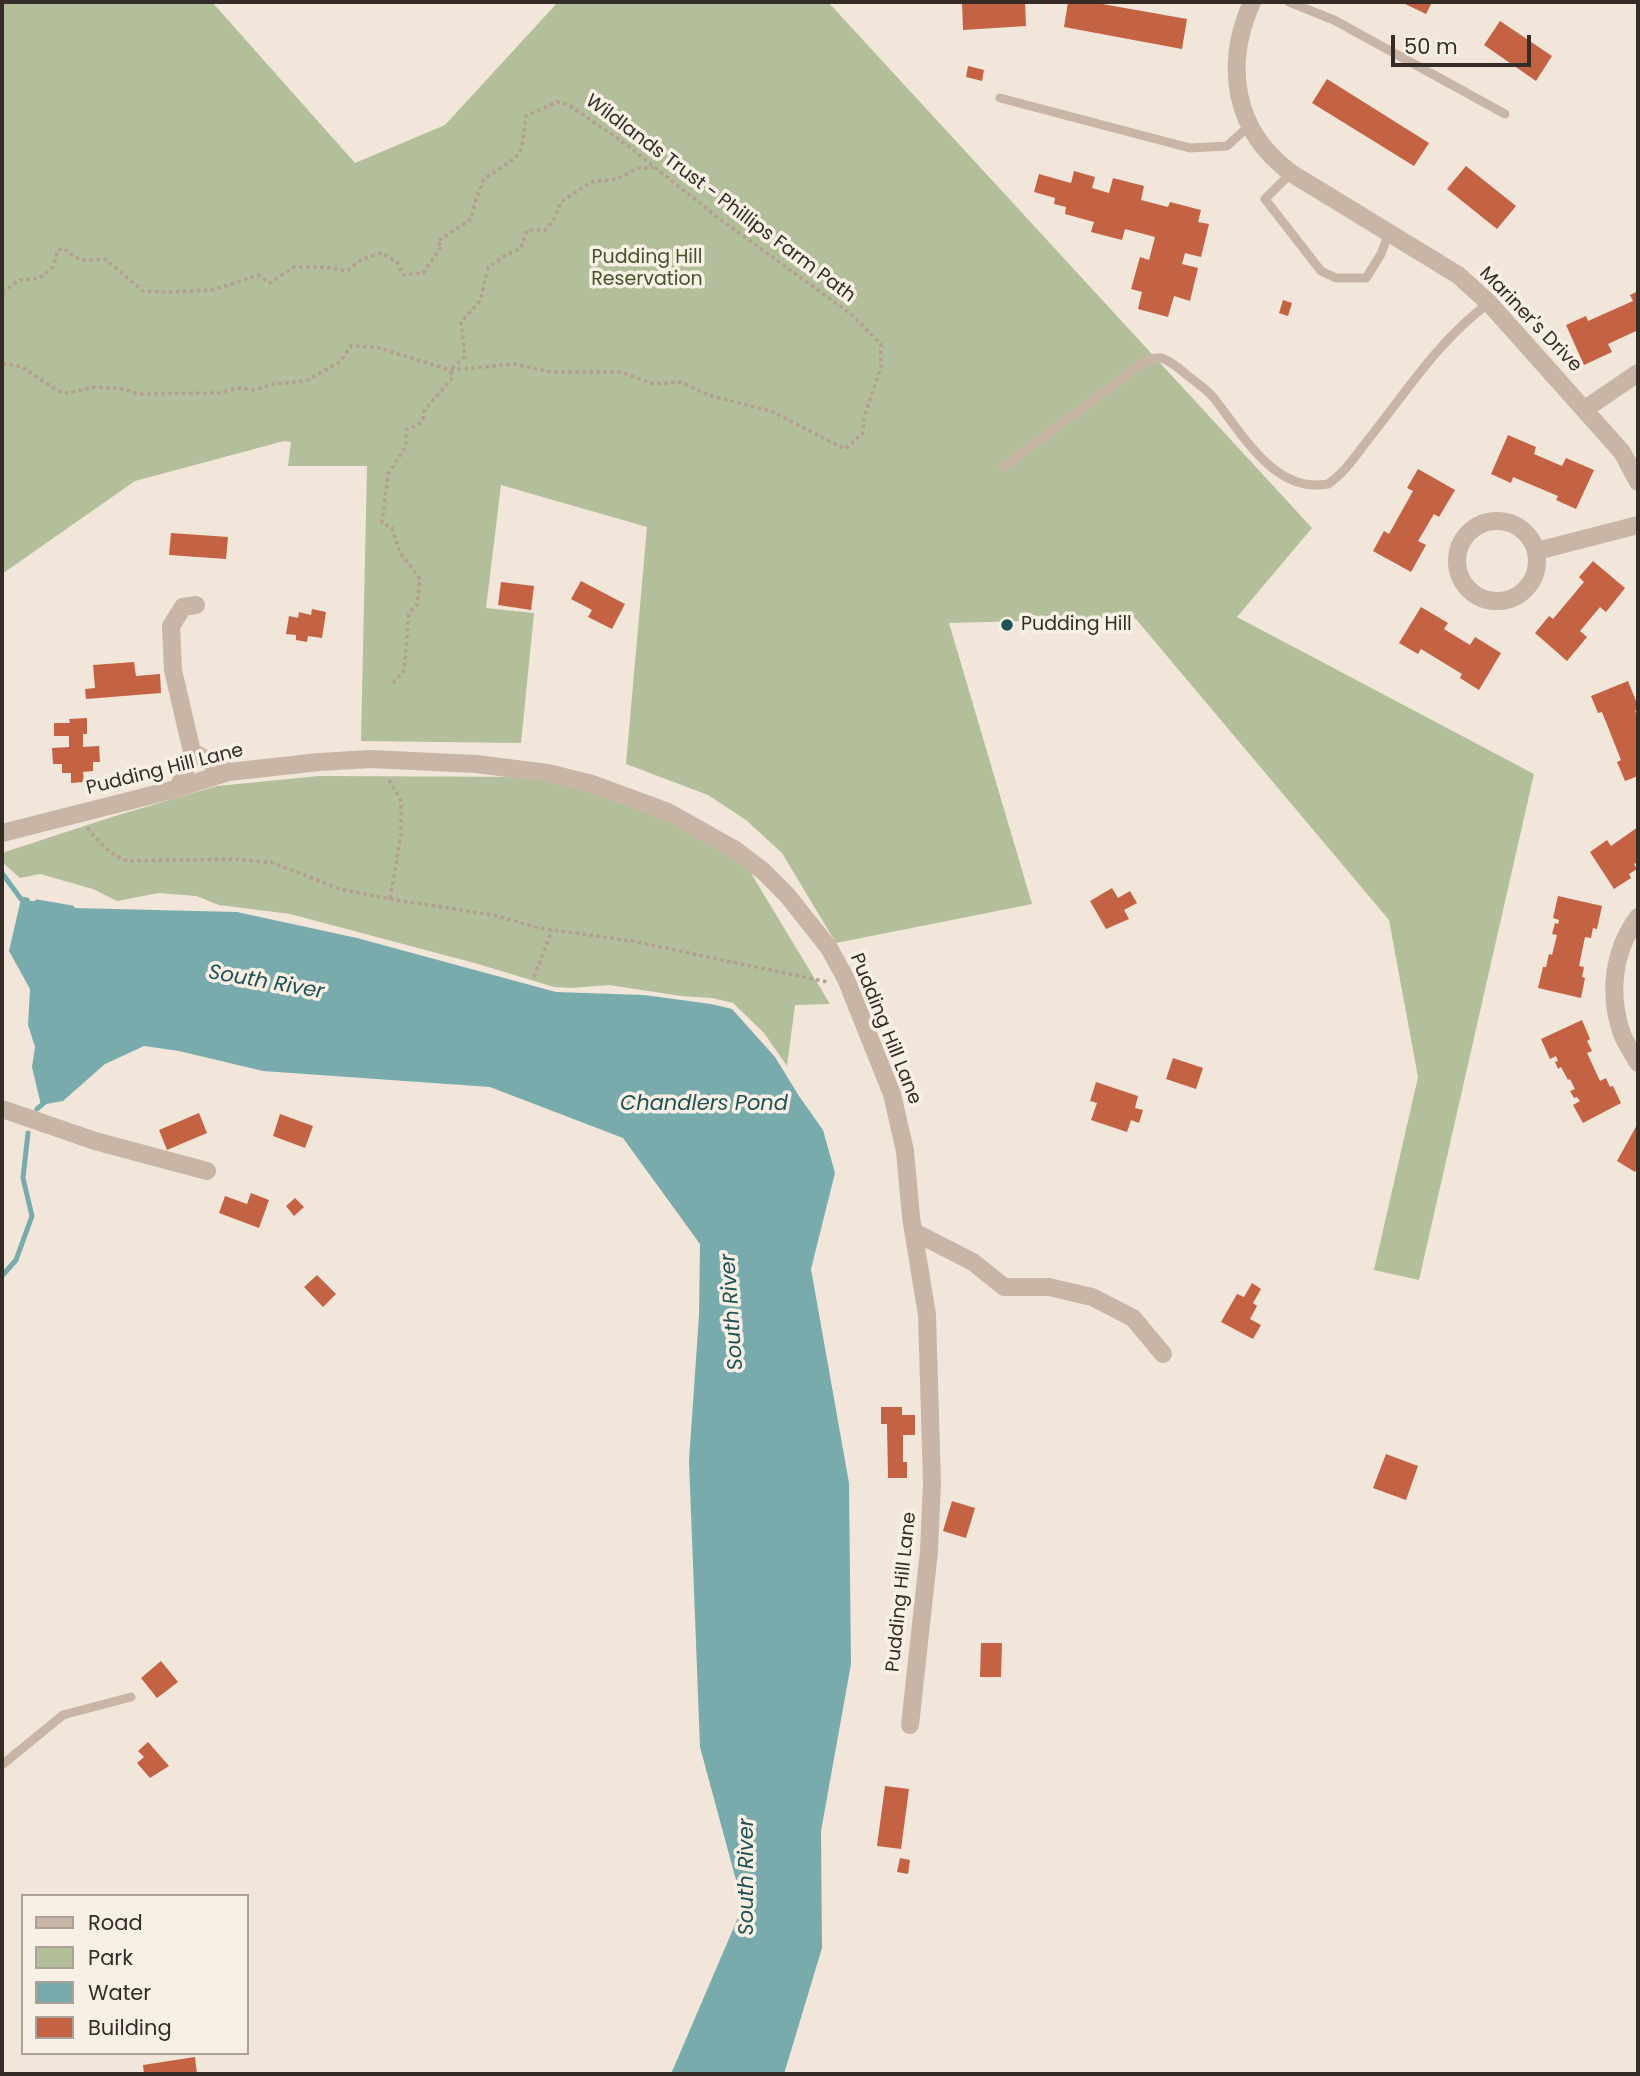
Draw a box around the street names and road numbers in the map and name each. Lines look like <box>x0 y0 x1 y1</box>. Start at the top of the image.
street label: Wildlands Trust - Phillips Farm Path <box>581 90 859 308</box>
street label: Mariner's Drive <box>1474 263 1586 377</box>
street label: Pudding Hill Lane <box>84 739 246 801</box>
street label: Pudding Hill Lane <box>844 950 926 1108</box>
street label: Pudding Hill Lane <box>882 1511 922 1673</box>

